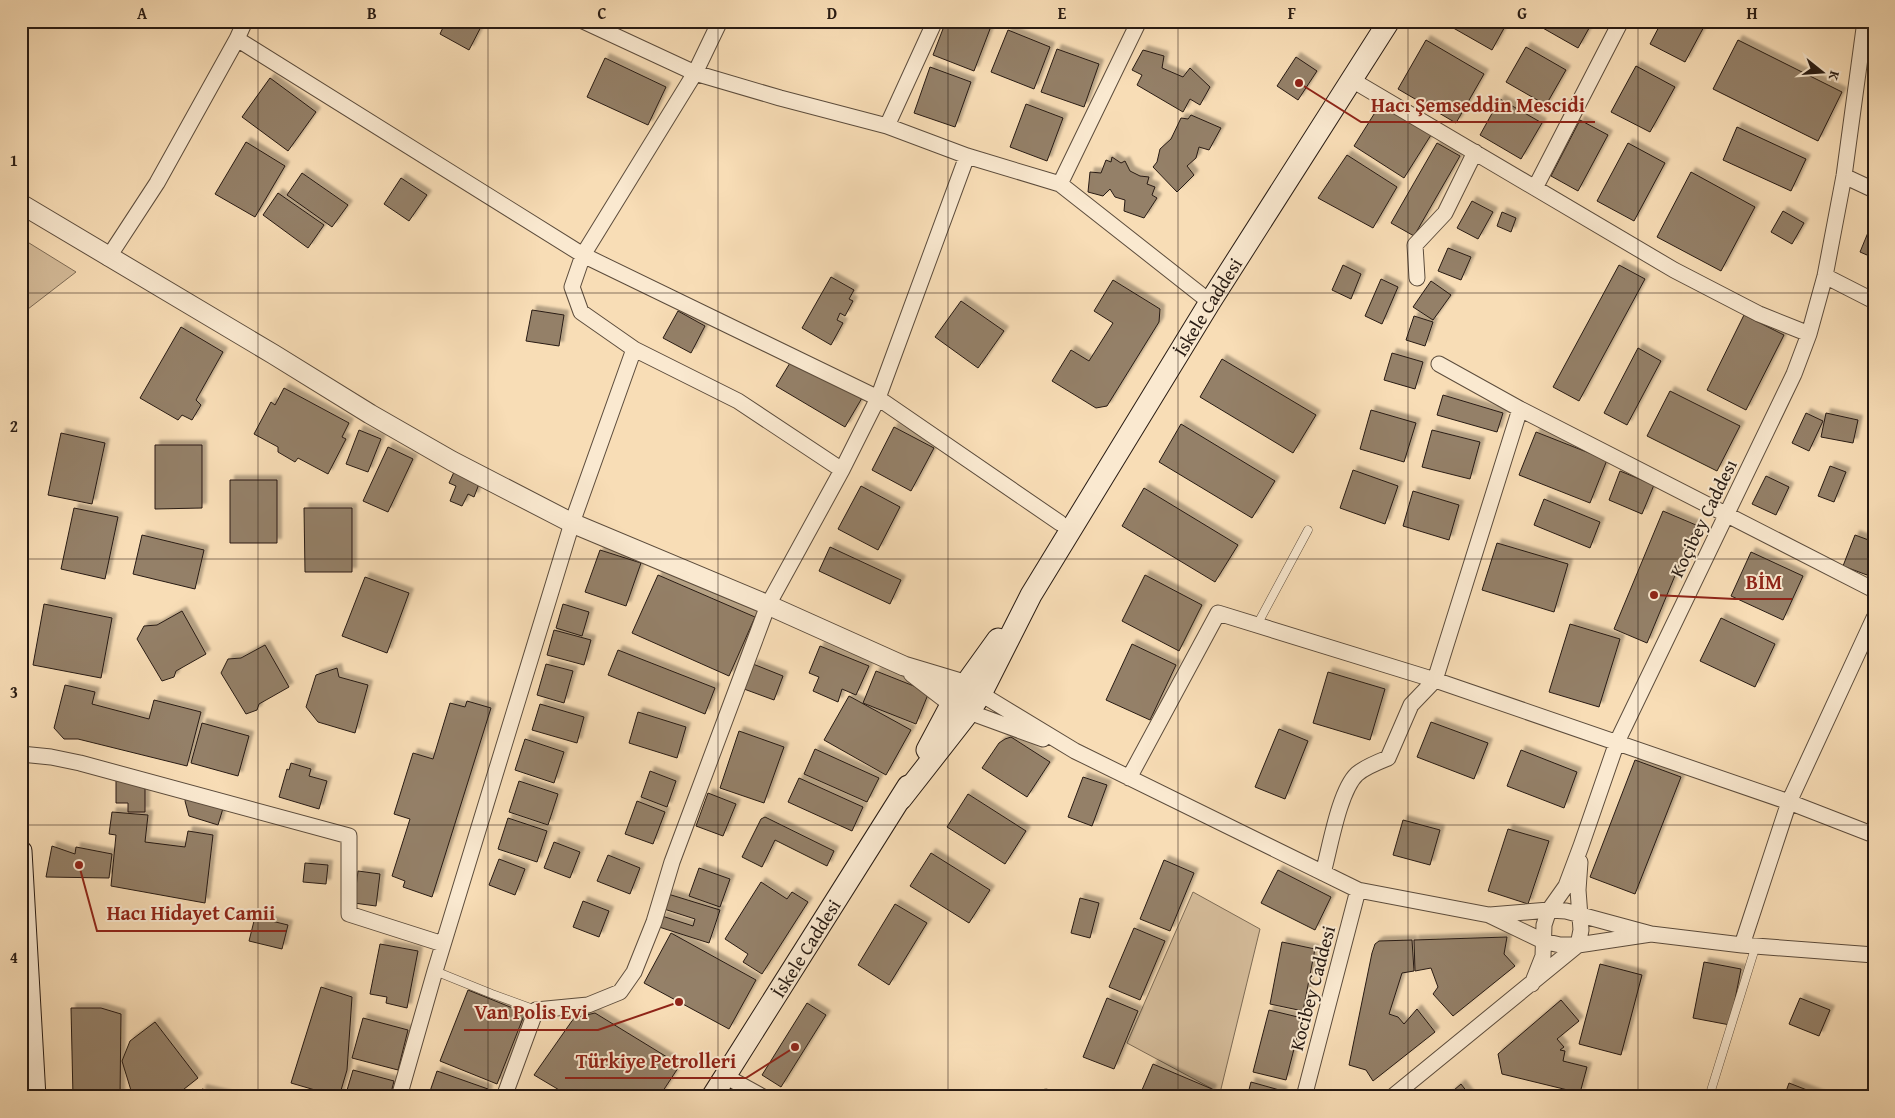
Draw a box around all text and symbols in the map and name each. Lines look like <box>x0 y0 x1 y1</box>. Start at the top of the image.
text: A <box>137 1 148 25</box>
text: B <box>367 1 377 25</box>
text: C <box>597 1 607 25</box>
text: D <box>827 1 837 25</box>
text: E <box>1058 1 1067 25</box>
text: F <box>1288 1 1296 25</box>
text: G <box>1517 1 1527 25</box>
text: H <box>1746 1 1758 25</box>
north arrow <box>1798 48 1848 98</box>
text: K <box>1824 69 1845 83</box>
callout: Hacı Şemseddin Mescidi <box>1361 87 1595 122</box>
text: Hacı Şemseddin Mescidi <box>1371 90 1585 119</box>
text: 1 <box>10 148 18 172</box>
street label: İskele Caddesi <box>1166 252 1249 361</box>
text: 2 <box>10 414 18 438</box>
street label: Koçibey Caddesı <box>1662 454 1744 582</box>
callout: BİM <box>1735 564 1792 599</box>
text: BİM <box>1746 567 1782 596</box>
text: 3 <box>10 680 18 704</box>
street label: İskele Caddesi <box>764 893 847 1003</box>
callout: Hacı Hidayet Camii <box>97 896 286 931</box>
text: Hacı Hidayet Camii <box>107 898 275 927</box>
street label: Kocibey Caddesi <box>1282 922 1342 1054</box>
text: 4 <box>10 945 18 969</box>
callout: Van Polis Evi <box>464 995 598 1030</box>
text: Van Polis Evi <box>474 997 588 1026</box>
callout: Türkiye Petrolleri <box>565 1043 746 1078</box>
text: Türkiye Petrolleri <box>576 1046 736 1075</box>

